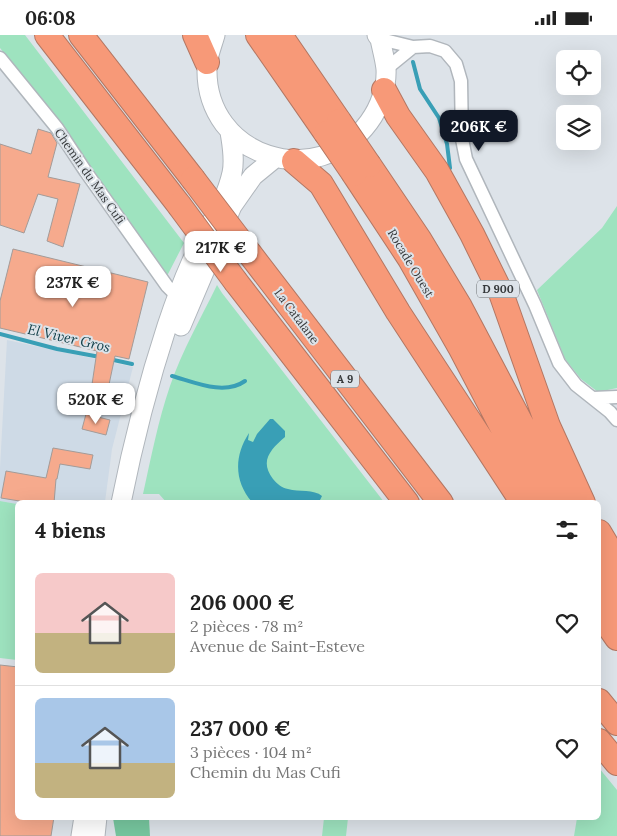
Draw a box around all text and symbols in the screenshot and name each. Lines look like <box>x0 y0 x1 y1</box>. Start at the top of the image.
text: 06:08 <box>25 6 76 30</box>
map controls <box>556 50 601 150</box>
button: locate <box>556 50 601 95</box>
button: layers <box>556 105 601 150</box>
pin: 206K € <box>438 109 520 152</box>
text: 206K € <box>451 116 507 136</box>
street label: Chemin du Mas Cufi <box>51 125 129 227</box>
street label: Rocade Ouest <box>385 226 438 300</box>
pin: 217K € <box>180 231 262 273</box>
text: 217K € <box>195 237 247 257</box>
pin: 237K € <box>32 265 114 308</box>
text: 237K € <box>46 272 100 292</box>
road number: D 900 <box>477 280 519 297</box>
street label: La Catalane <box>271 285 323 347</box>
water label: El Viver Gros <box>26 320 112 356</box>
road number: A 9 <box>331 371 359 387</box>
pin: 520K € <box>55 383 137 425</box>
text: 520K € <box>68 389 124 409</box>
icon: filters <box>553 516 581 544</box>
text: 4 biens <box>35 517 106 544</box>
text: 206 000 € <box>190 589 295 616</box>
icon: home <box>75 593 135 653</box>
icon: heart <box>553 609 581 637</box>
text: 2 pièces · 78 m² <box>190 616 303 636</box>
text: Avenue de Saint-Esteve <box>190 636 365 656</box>
text: 237 000 € <box>190 715 291 742</box>
icon: home <box>75 718 135 778</box>
icon: heart <box>553 734 581 762</box>
text: 3 pièces · 104 m² <box>190 742 312 762</box>
text: Chemin du Mas Cufi <box>190 762 341 782</box>

